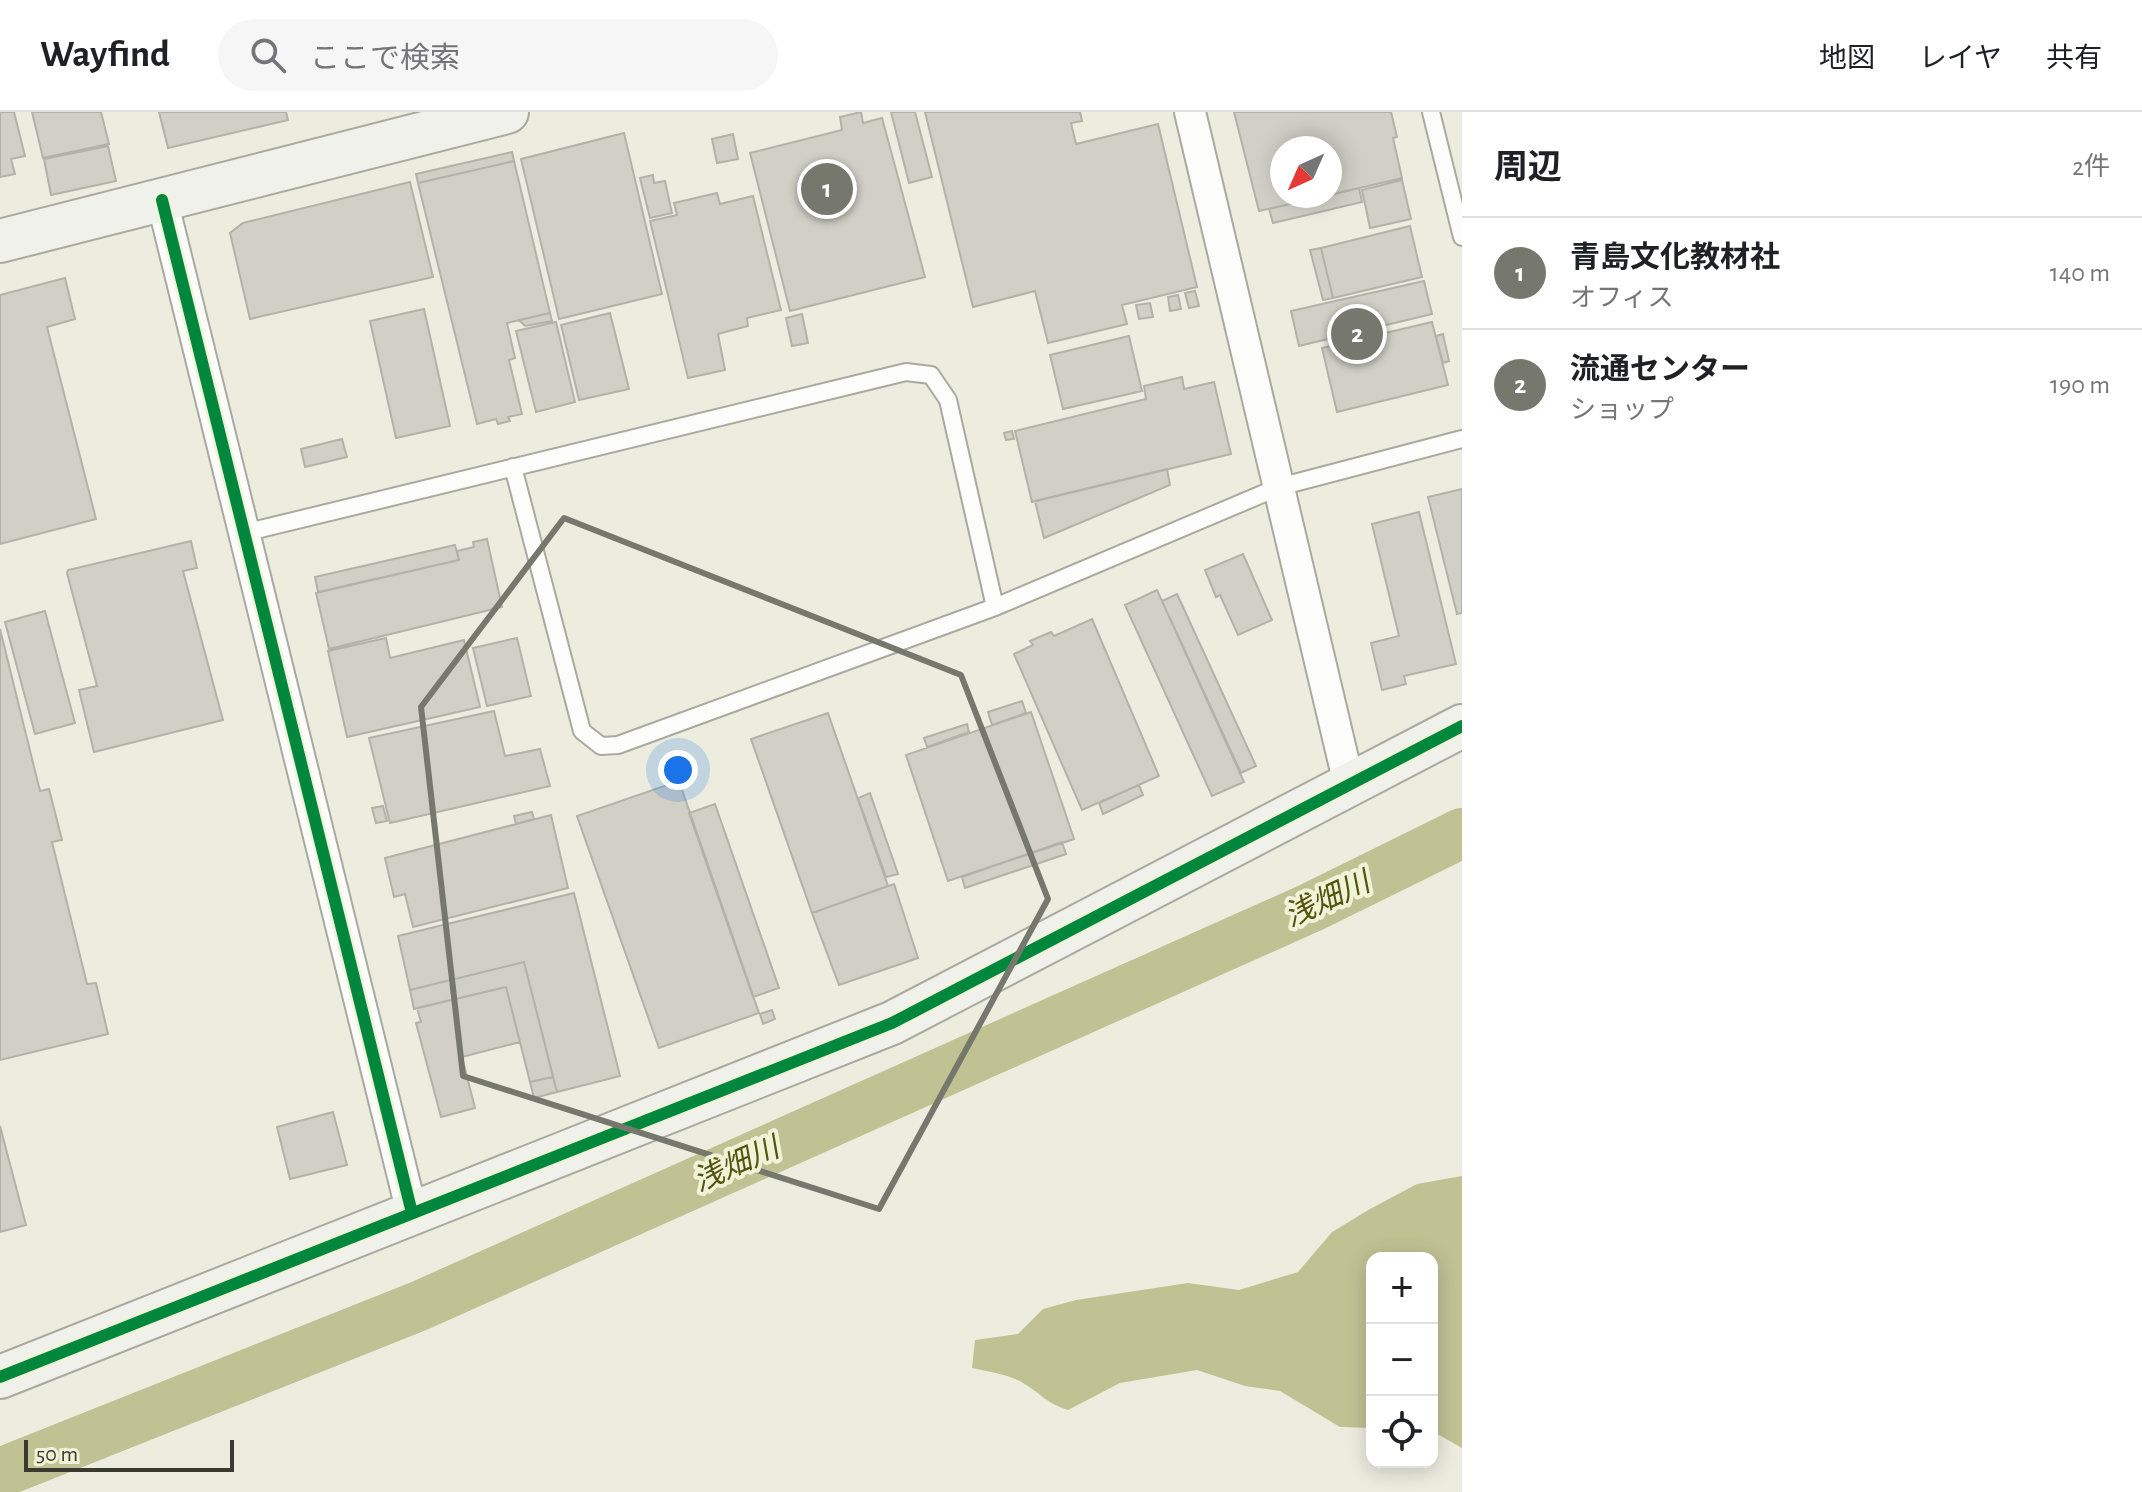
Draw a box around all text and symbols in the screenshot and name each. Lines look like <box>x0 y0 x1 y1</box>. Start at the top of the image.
search box <box>218 19 778 91</box>
icon: search <box>246 33 290 77</box>
text: Wayfind <box>40 36 170 74</box>
text: ここで検索 <box>310 44 460 74</box>
text: 地図 <box>1819 45 1875 73</box>
text: レイヤ <box>1919 45 2002 73</box>
text: 共有 <box>2046 45 2102 73</box>
north arrow <box>1270 136 1342 208</box>
text: 周辺 <box>1494 151 1562 185</box>
text: 2件 <box>2072 154 2110 180</box>
pin: 1 <box>801 159 853 219</box>
text: 青島文化教材社 <box>1570 243 1780 273</box>
text: 1 <box>1515 260 1525 286</box>
text: 140 m <box>2050 260 2110 286</box>
text: オフィス <box>1570 285 1673 311</box>
pin: 2 <box>1331 304 1383 364</box>
text: 流通センター <box>1570 355 1750 385</box>
text: 2 <box>1514 372 1526 398</box>
text: 190 m <box>2050 372 2110 398</box>
text: ショップ <box>1570 397 1674 423</box>
your location <box>658 750 698 790</box>
water label: 浅畑川 <box>1279 864 1377 933</box>
water label: 浅畑川 <box>688 1130 786 1197</box>
map controls <box>1366 1252 1438 1468</box>
button: + <box>1366 1252 1438 1324</box>
button: − <box>1366 1324 1438 1396</box>
button: locate <box>1366 1396 1438 1468</box>
scale bar <box>24 1436 234 1472</box>
text: 50 m <box>36 1443 78 1465</box>

